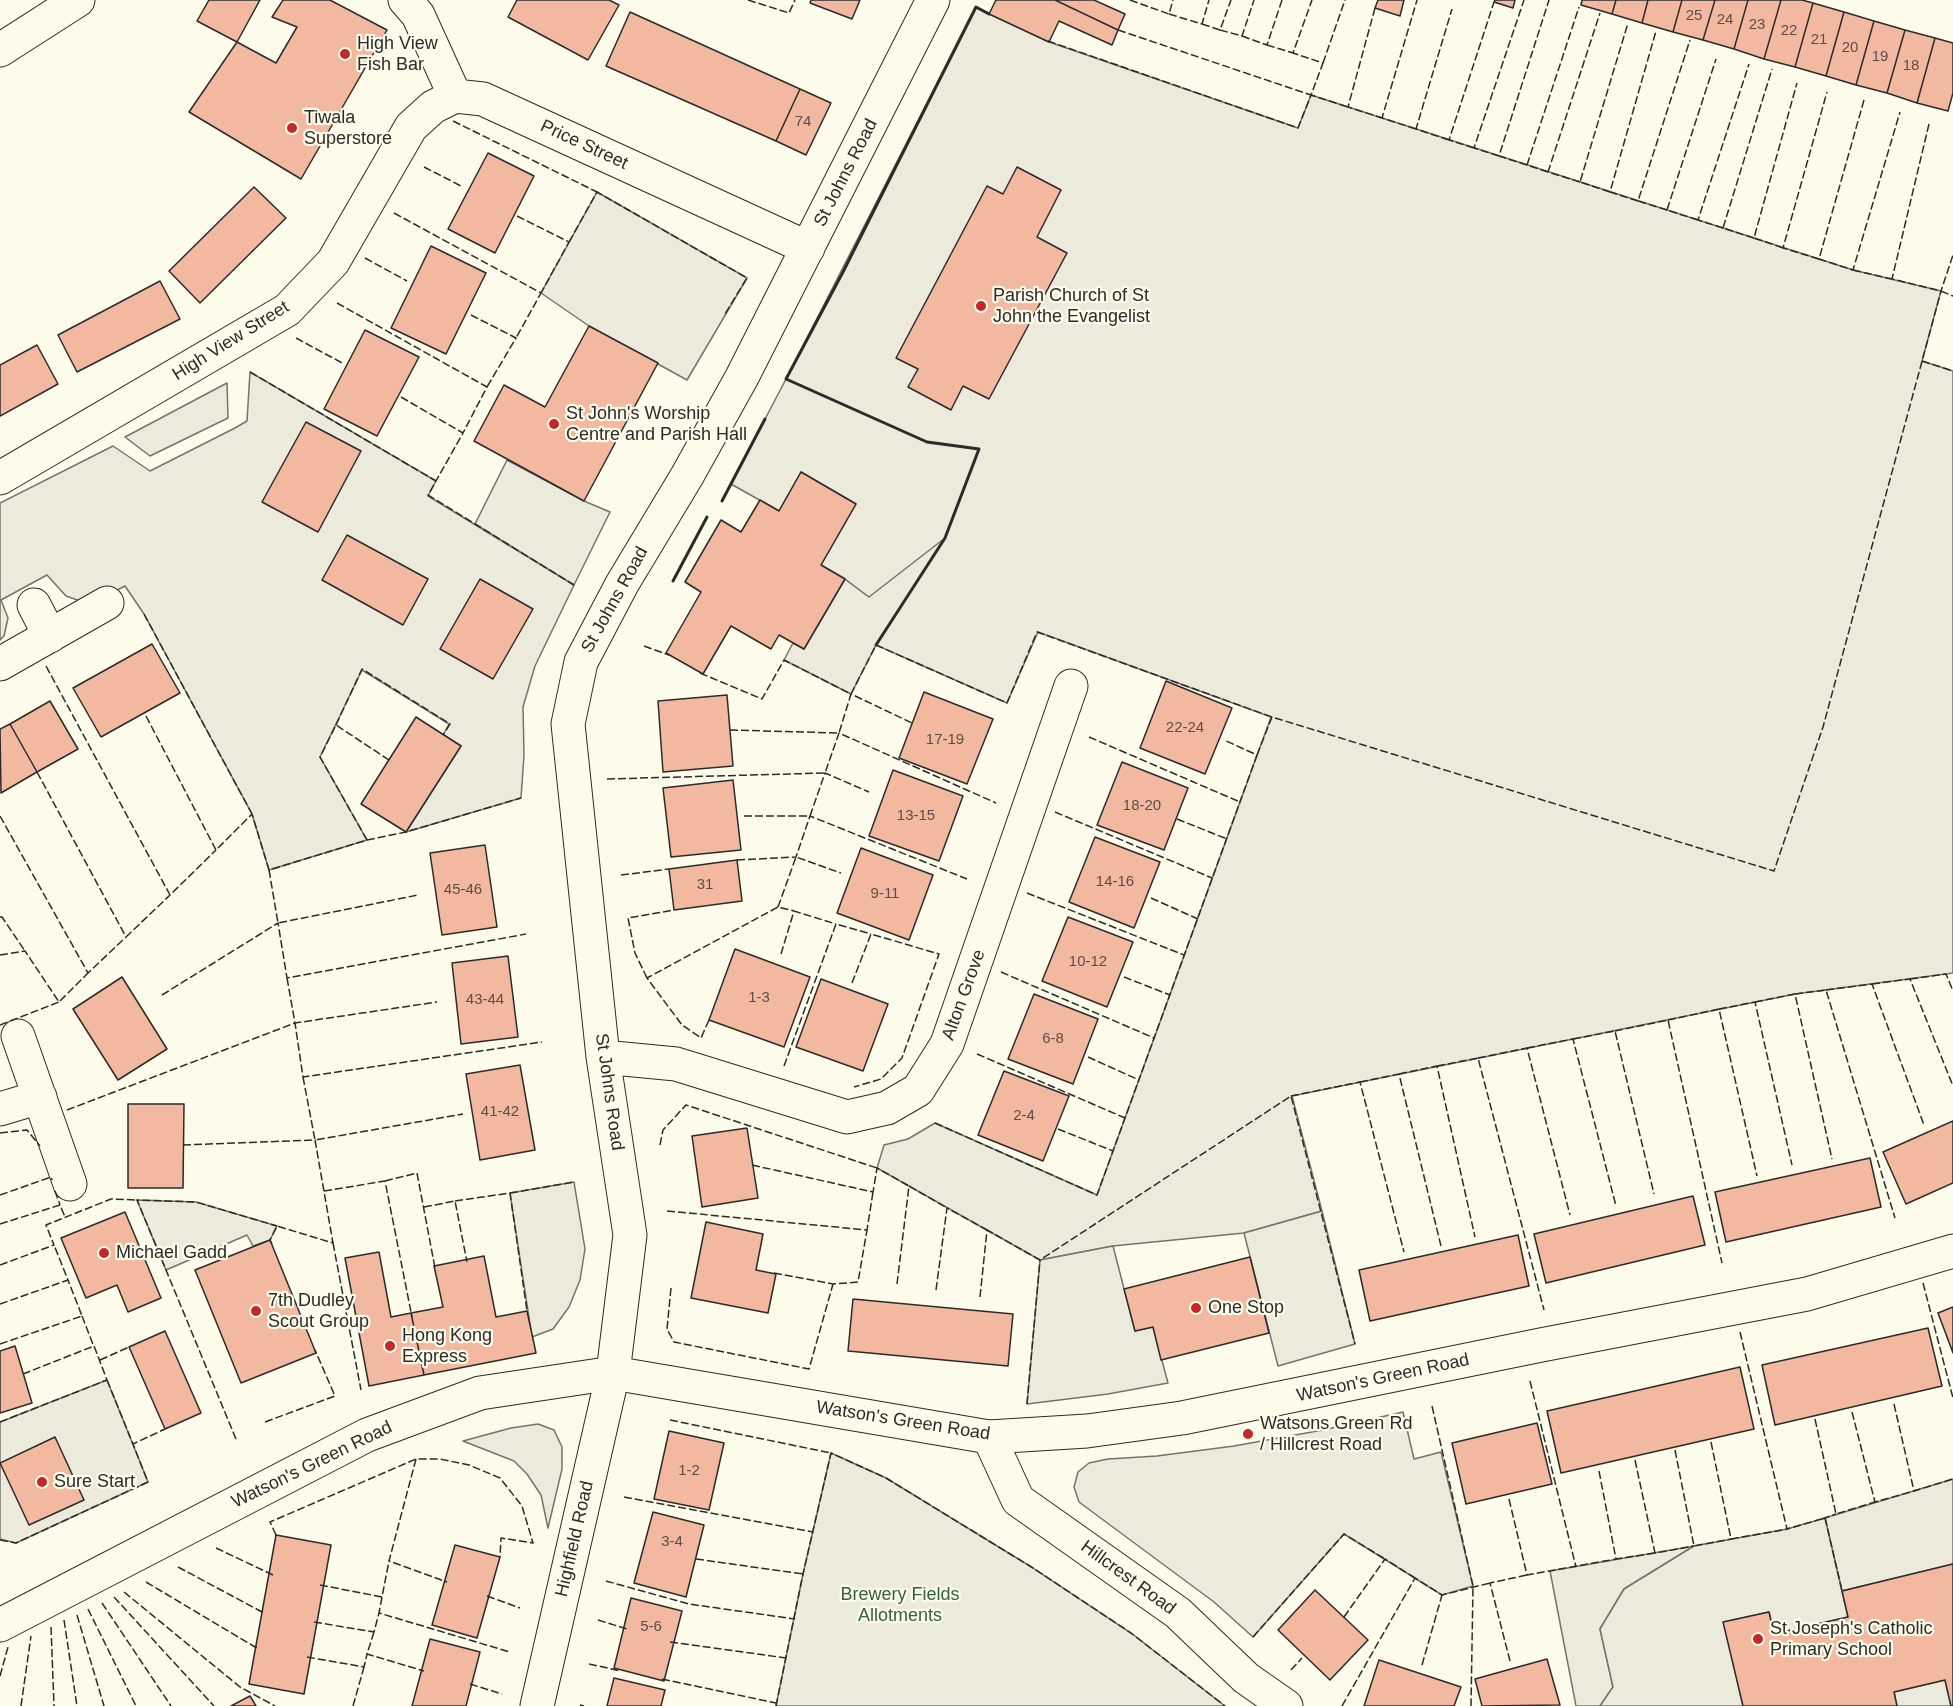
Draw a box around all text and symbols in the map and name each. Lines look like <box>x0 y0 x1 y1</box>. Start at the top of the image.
house number: 25 <box>1686 7 1702 25</box>
house number: 24 <box>1717 11 1733 29</box>
house number: 23 <box>1749 16 1765 34</box>
house number: 22 <box>1781 22 1797 40</box>
house number: 21 <box>1811 31 1827 49</box>
place label: High View Fish Bar <box>357 33 438 76</box>
house number: 20 <box>1842 39 1858 57</box>
marker: High View Fish Bar <box>338 47 352 61</box>
house number: 19 <box>1872 48 1888 66</box>
house number: 18 <box>1903 57 1919 75</box>
place label: Tiwala Superstore <box>304 107 392 150</box>
house number: 74 <box>795 113 811 131</box>
street label: Price Street <box>537 115 631 175</box>
street label: St Johns Road <box>810 115 882 231</box>
marker: Tiwala Superstore <box>285 121 299 135</box>
place label: Parish Church of St John the Evangelist <box>993 285 1150 328</box>
street label: High View Street <box>169 296 293 386</box>
marker: Parish Church of St John the Evangelist <box>974 299 988 313</box>
place label: St John's Worship Centre and Parish Hall <box>566 403 747 446</box>
marker: St John's Worship Centre and Parish Hall <box>547 417 561 431</box>
street label: St Johns Road <box>577 543 653 657</box>
house number: 22-24 <box>1166 719 1204 737</box>
house number: 17-19 <box>926 731 964 749</box>
house number: 18-20 <box>1123 797 1161 815</box>
house number: 13-15 <box>897 807 935 825</box>
house number: 14-16 <box>1096 873 1134 891</box>
house number: 31 <box>697 876 713 894</box>
house number: 45-46 <box>444 881 482 899</box>
house number: 9-11 <box>871 885 899 903</box>
street label: Alton Grove <box>938 947 990 1043</box>
house number: 10-12 <box>1069 953 1107 971</box>
house number: 1-3 <box>748 989 770 1007</box>
house number: 43-44 <box>466 991 504 1009</box>
house number: 6-8 <box>1042 1030 1064 1048</box>
street label: St Johns Road <box>590 1032 628 1152</box>
house number: 41-42 <box>481 1103 519 1121</box>
house number: 2-4 <box>1013 1107 1035 1125</box>
place label: Michael Gadd <box>116 1242 227 1264</box>
marker: Michael Gadd <box>97 1246 111 1260</box>
place label: 7th Dudley Scout Group <box>268 1290 369 1332</box>
place label: One Stop <box>1208 1297 1284 1319</box>
marker: One Stop <box>1189 1301 1203 1315</box>
marker: 7th Dudley Scout Group <box>249 1304 263 1318</box>
place label: Hong Kong Express <box>402 1325 492 1368</box>
marker: Hong Kong Express <box>383 1339 397 1353</box>
street label: Watson's Green Road <box>1295 1349 1471 1407</box>
street label: Watson's Green Road <box>814 1397 992 1445</box>
place label: Watsons Green Rd / Hillcrest Road <box>1260 1413 1412 1456</box>
street label: Watson's Green Road <box>228 1417 396 1513</box>
marker: Watsons Green Rd / Hillcrest Road <box>1241 1427 1255 1441</box>
house number: 1-2 <box>678 1462 700 1480</box>
place label: Sure Start <box>54 1471 135 1493</box>
marker: Sure Start <box>35 1475 49 1489</box>
street label: Highfield Road <box>551 1479 599 1599</box>
house number: 3-4 <box>661 1533 683 1551</box>
street label: Hillcrest Road <box>1076 1536 1180 1620</box>
park label: Brewery Fields Allotments <box>840 1584 960 1626</box>
house number: 5-6 <box>640 1618 662 1636</box>
place label: St Joseph's Catholic Primary School <box>1770 1618 1933 1660</box>
marker: St Joseph's Catholic Primary School <box>1751 1632 1765 1646</box>

